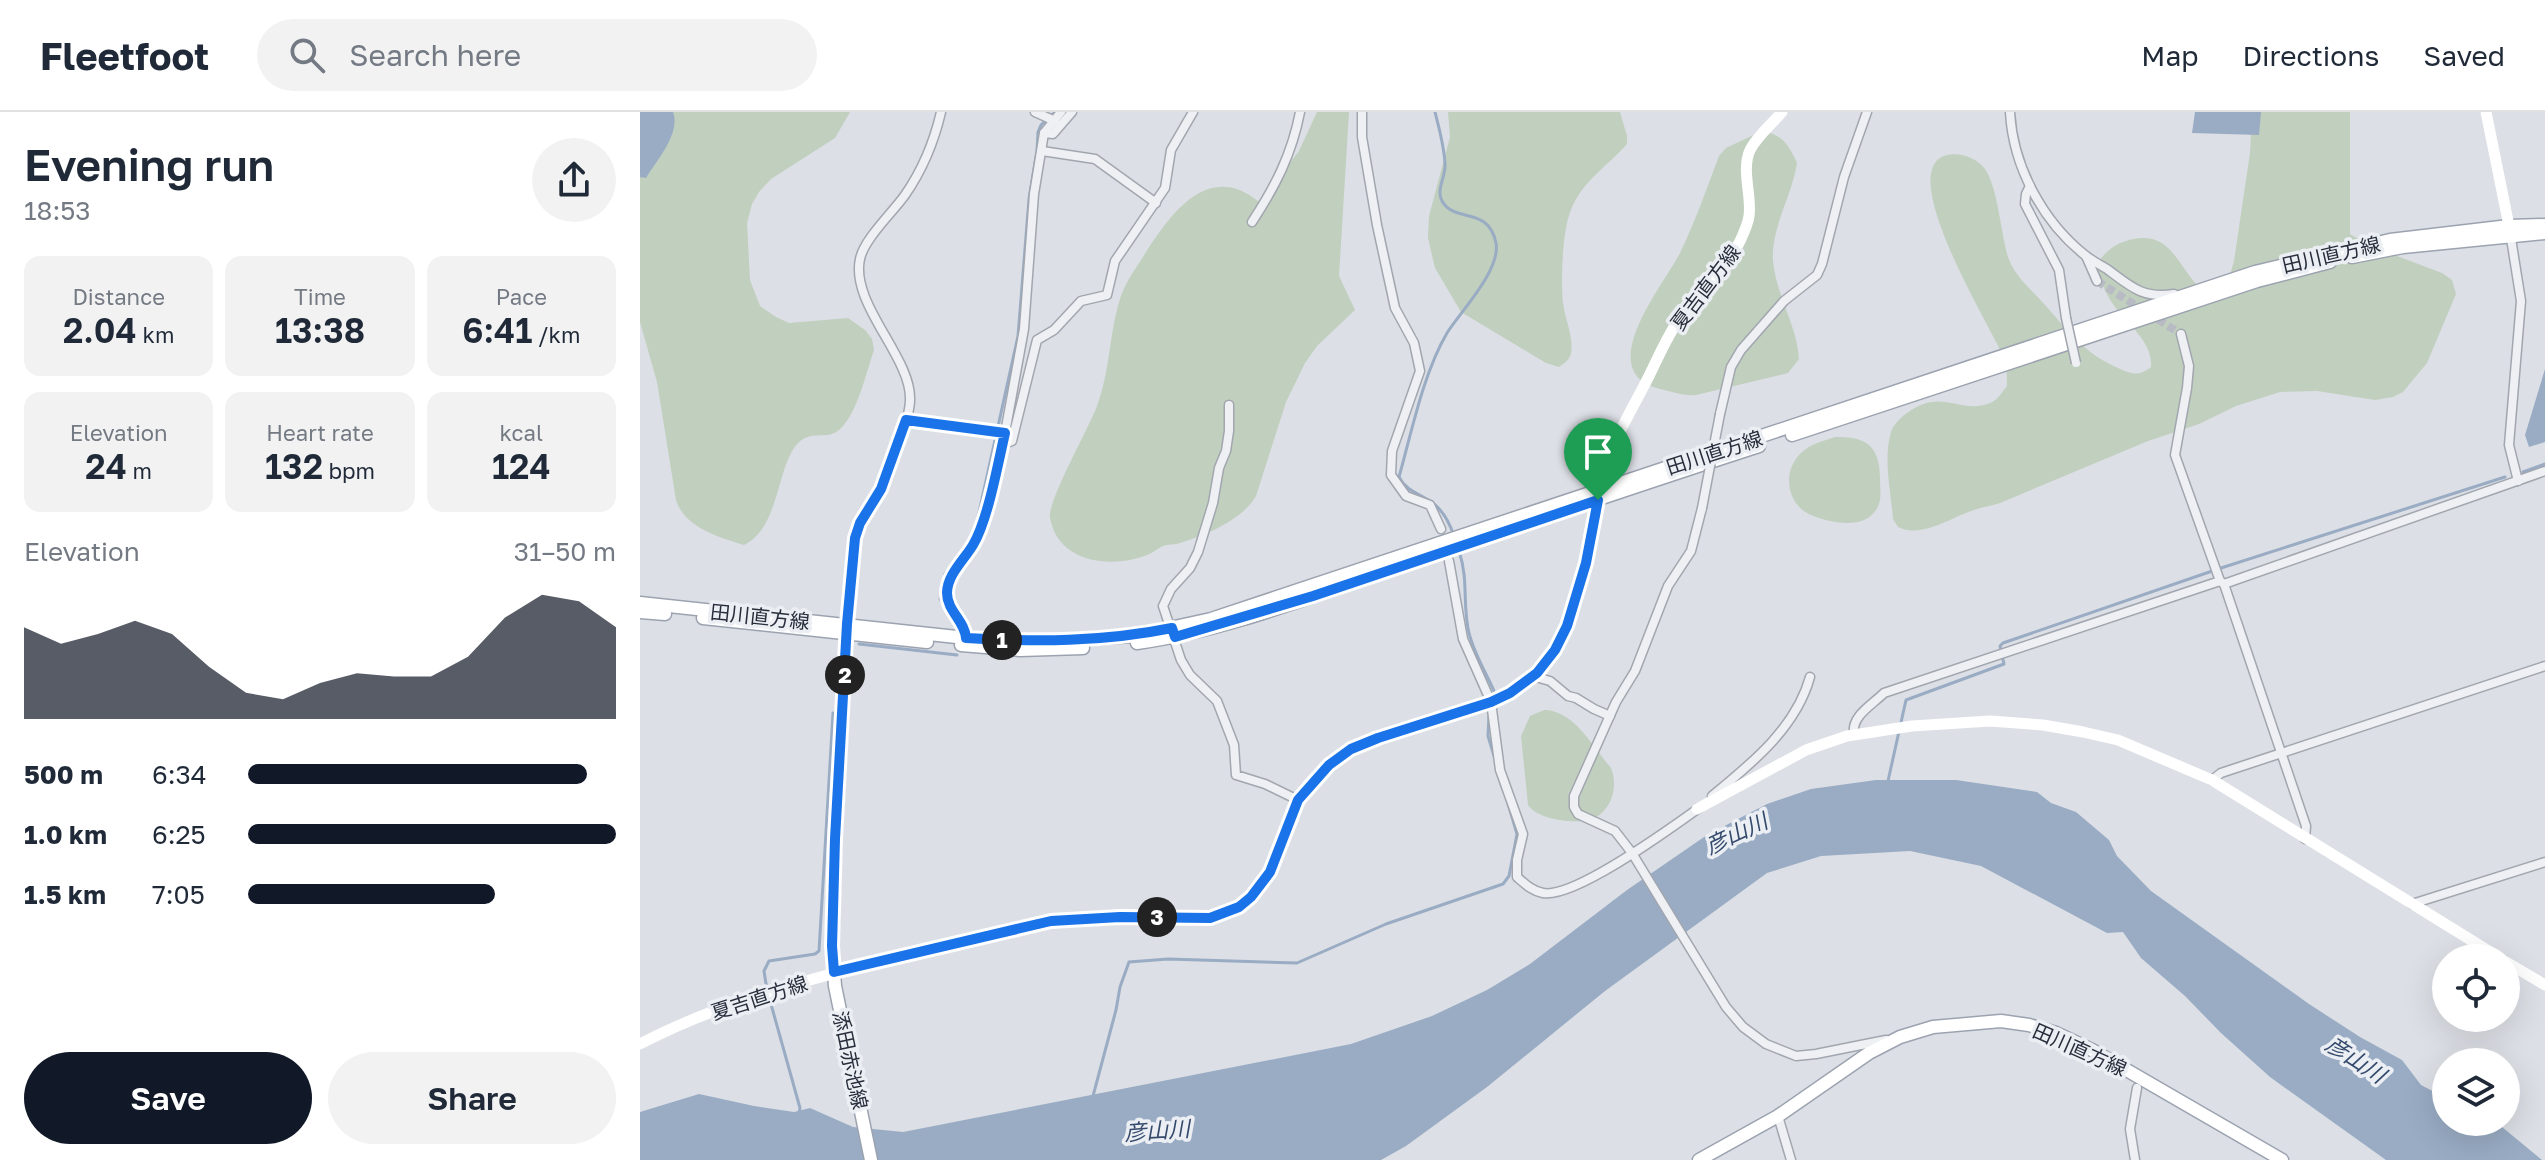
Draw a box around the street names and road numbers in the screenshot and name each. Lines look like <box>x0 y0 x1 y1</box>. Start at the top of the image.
street label: 田川直方線 <box>2280 231 2382 277</box>
street label: 夏吉直方線 <box>1665 240 1745 334</box>
street label: 田川直方線 <box>1663 425 1765 479</box>
street label: 田川直方線 <box>709 599 811 633</box>
street label: 夏吉直方線 <box>708 970 810 1024</box>
street label: 添田赤池線 <box>829 1009 873 1111</box>
street label: 田川直方線 <box>2029 1018 2131 1080</box>

